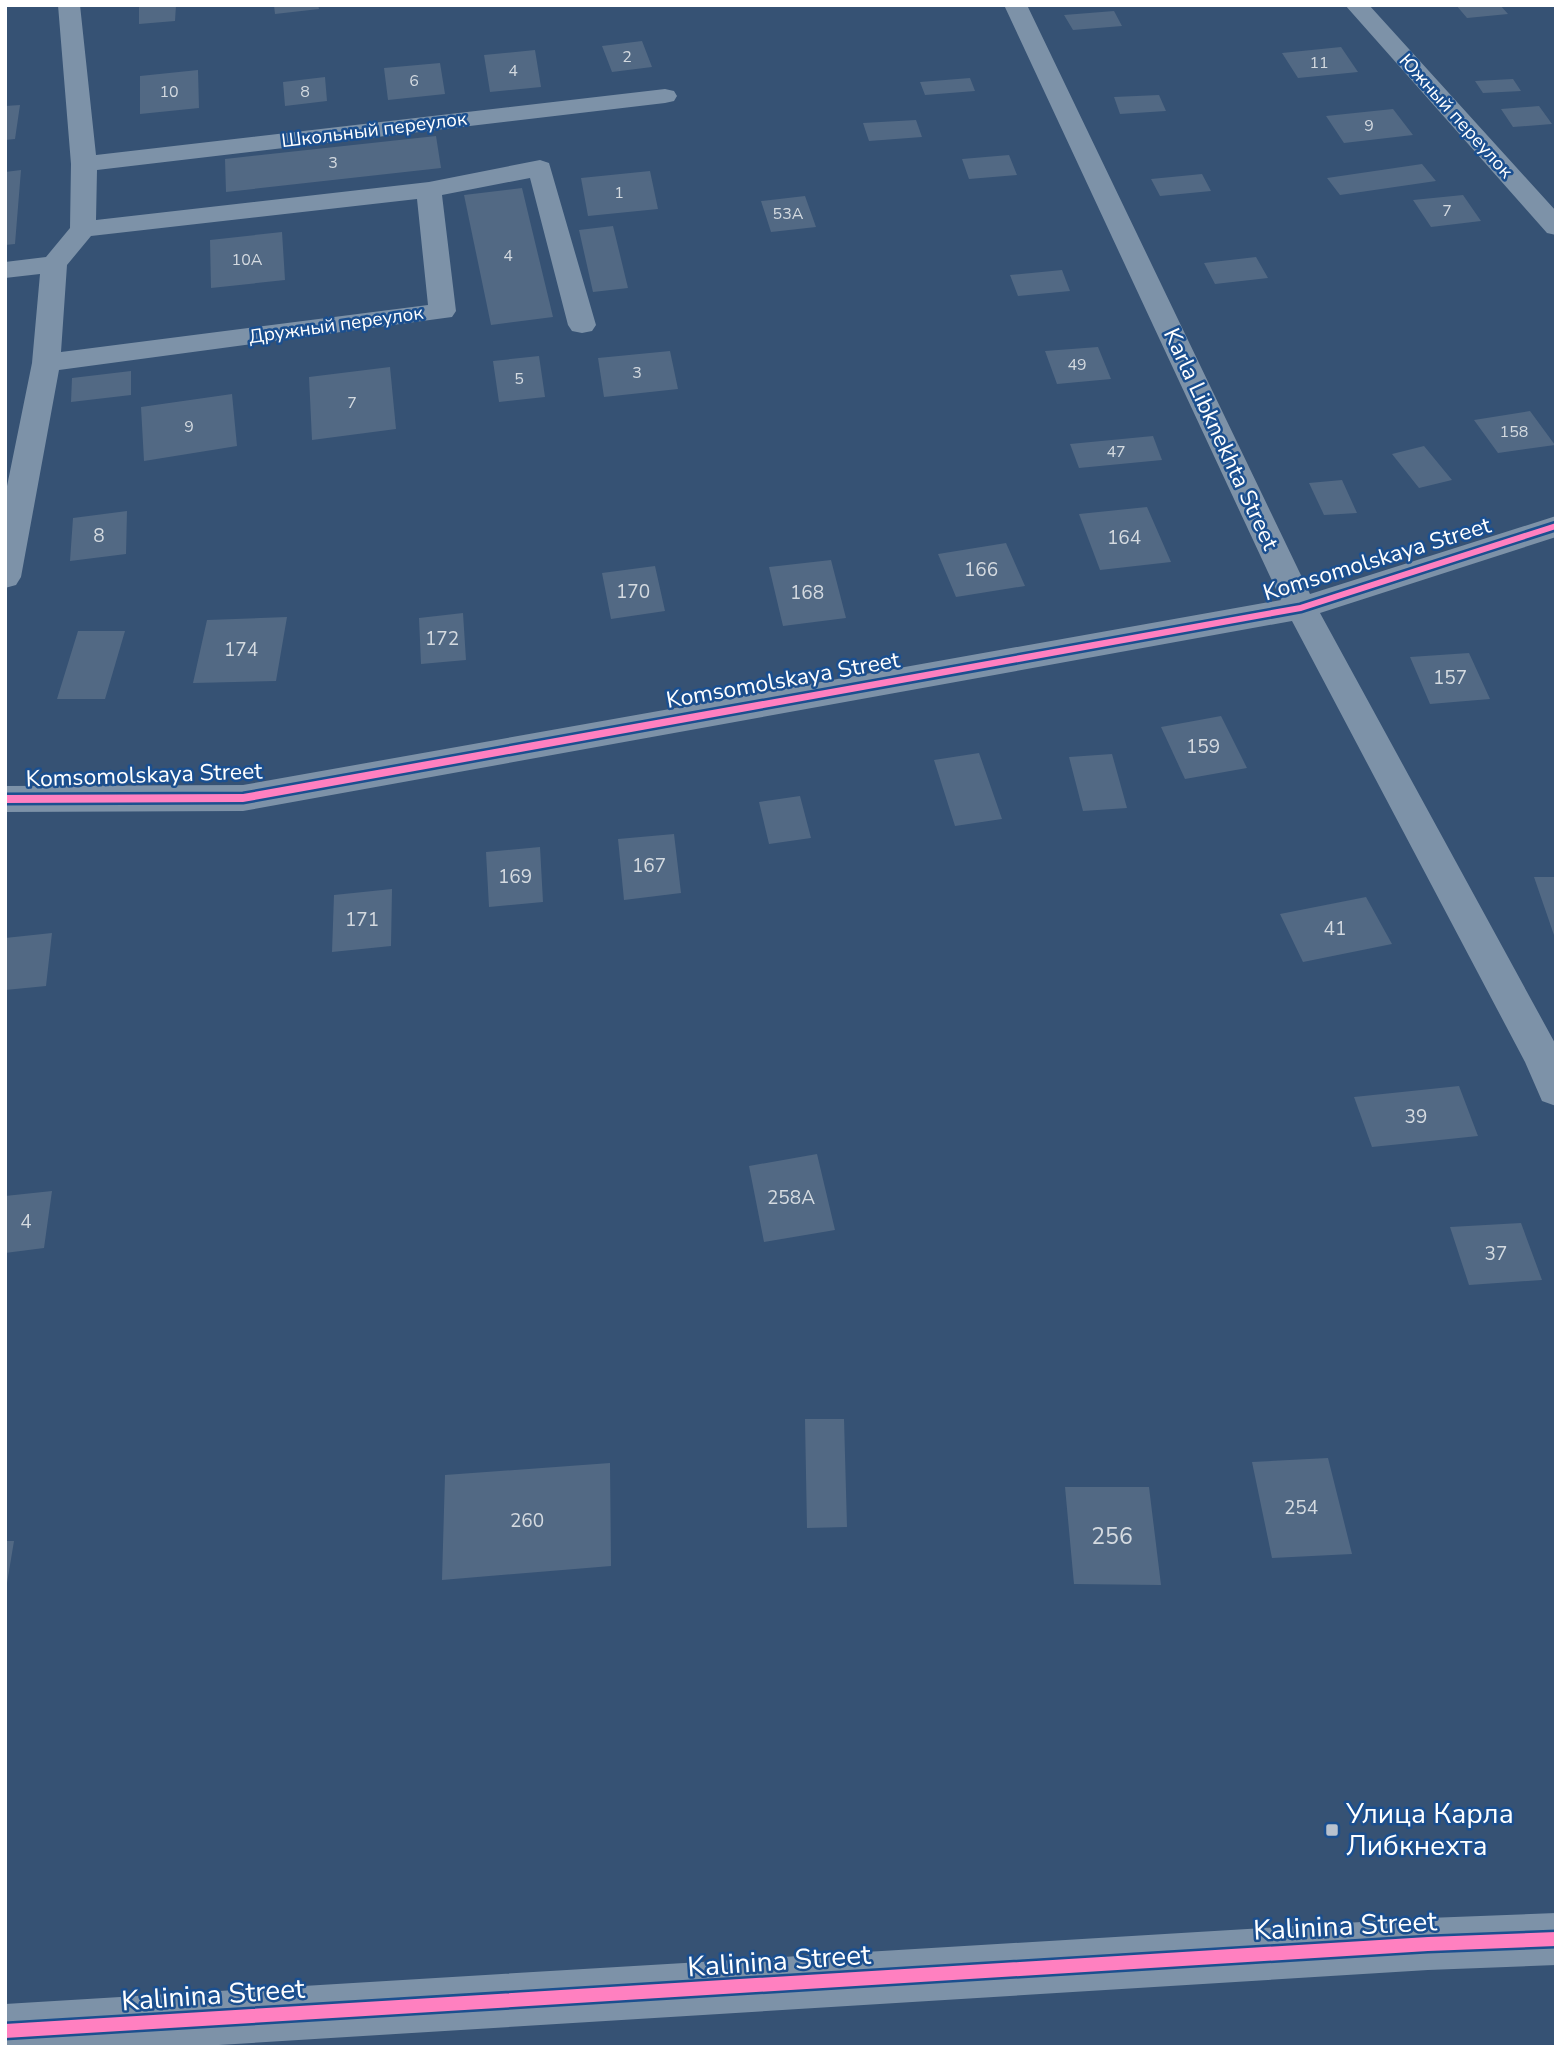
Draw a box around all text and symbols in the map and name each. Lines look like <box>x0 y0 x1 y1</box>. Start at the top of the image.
house number: 2 <box>622 46 632 68</box>
street label: Южный переулок <box>1393 48 1519 184</box>
house number: 11 <box>1309 52 1329 74</box>
house number: 4 <box>508 60 518 82</box>
house number: 6 <box>409 70 419 92</box>
house number: 10 <box>159 81 179 103</box>
house number: 8 <box>300 81 310 103</box>
street label: Школьный переулок <box>280 106 468 154</box>
house number: 9 <box>1364 115 1374 137</box>
house number: 3 <box>328 152 338 174</box>
house number: 1 <box>614 182 624 204</box>
house number: 7 <box>1442 200 1452 222</box>
house number: 53А <box>773 203 804 225</box>
house number: 4 <box>503 245 513 267</box>
house number: 10А <box>232 249 263 271</box>
street label: Дружный переулок <box>247 300 425 350</box>
street label: Karla Libknekhta Street <box>1156 323 1286 556</box>
house number: 49 <box>1067 354 1087 376</box>
house number: 3 <box>632 362 642 384</box>
house number: 5 <box>514 368 524 390</box>
house number: 7 <box>347 392 357 414</box>
house number: 9 <box>184 416 194 438</box>
house number: 158 <box>1500 421 1528 443</box>
house number: 47 <box>1106 441 1126 463</box>
street label: Komsomolskaya Street <box>1259 509 1496 608</box>
house number: 8 <box>93 523 105 549</box>
house number: 164 <box>1107 525 1141 551</box>
house number: 166 <box>964 557 998 583</box>
house number: 170 <box>616 579 650 605</box>
house number: 168 <box>790 580 824 606</box>
house number: 172 <box>425 626 459 652</box>
house number: 174 <box>224 637 258 663</box>
street label: Komsomolskaya Street <box>664 644 903 716</box>
house number: 157 <box>1433 665 1467 691</box>
house number: 159 <box>1186 734 1220 760</box>
street label: Komsomolskaya Street <box>25 755 264 795</box>
house number: 167 <box>632 853 666 879</box>
house number: 169 <box>498 864 532 890</box>
house number: 171 <box>345 907 379 933</box>
house number: 41 <box>1324 916 1346 942</box>
house number: 39 <box>1405 1104 1427 1130</box>
house number: 258А <box>767 1185 815 1211</box>
house number: 4 <box>20 1209 32 1235</box>
house number: 37 <box>1485 1241 1507 1267</box>
house number: 254 <box>1284 1495 1318 1521</box>
house number: 260 <box>510 1508 544 1534</box>
house number: 256 <box>1091 1521 1133 1552</box>
place label: Улица Карла Либкнехта <box>1345 1795 1514 1865</box>
marker: Улица Карла Либкнехта <box>1324 1822 1340 1838</box>
street label: Kalinina Street <box>1252 1902 1438 1950</box>
street label: Kalinina Street <box>686 1936 872 1986</box>
street label: Kalinina Street <box>120 1970 306 2020</box>

